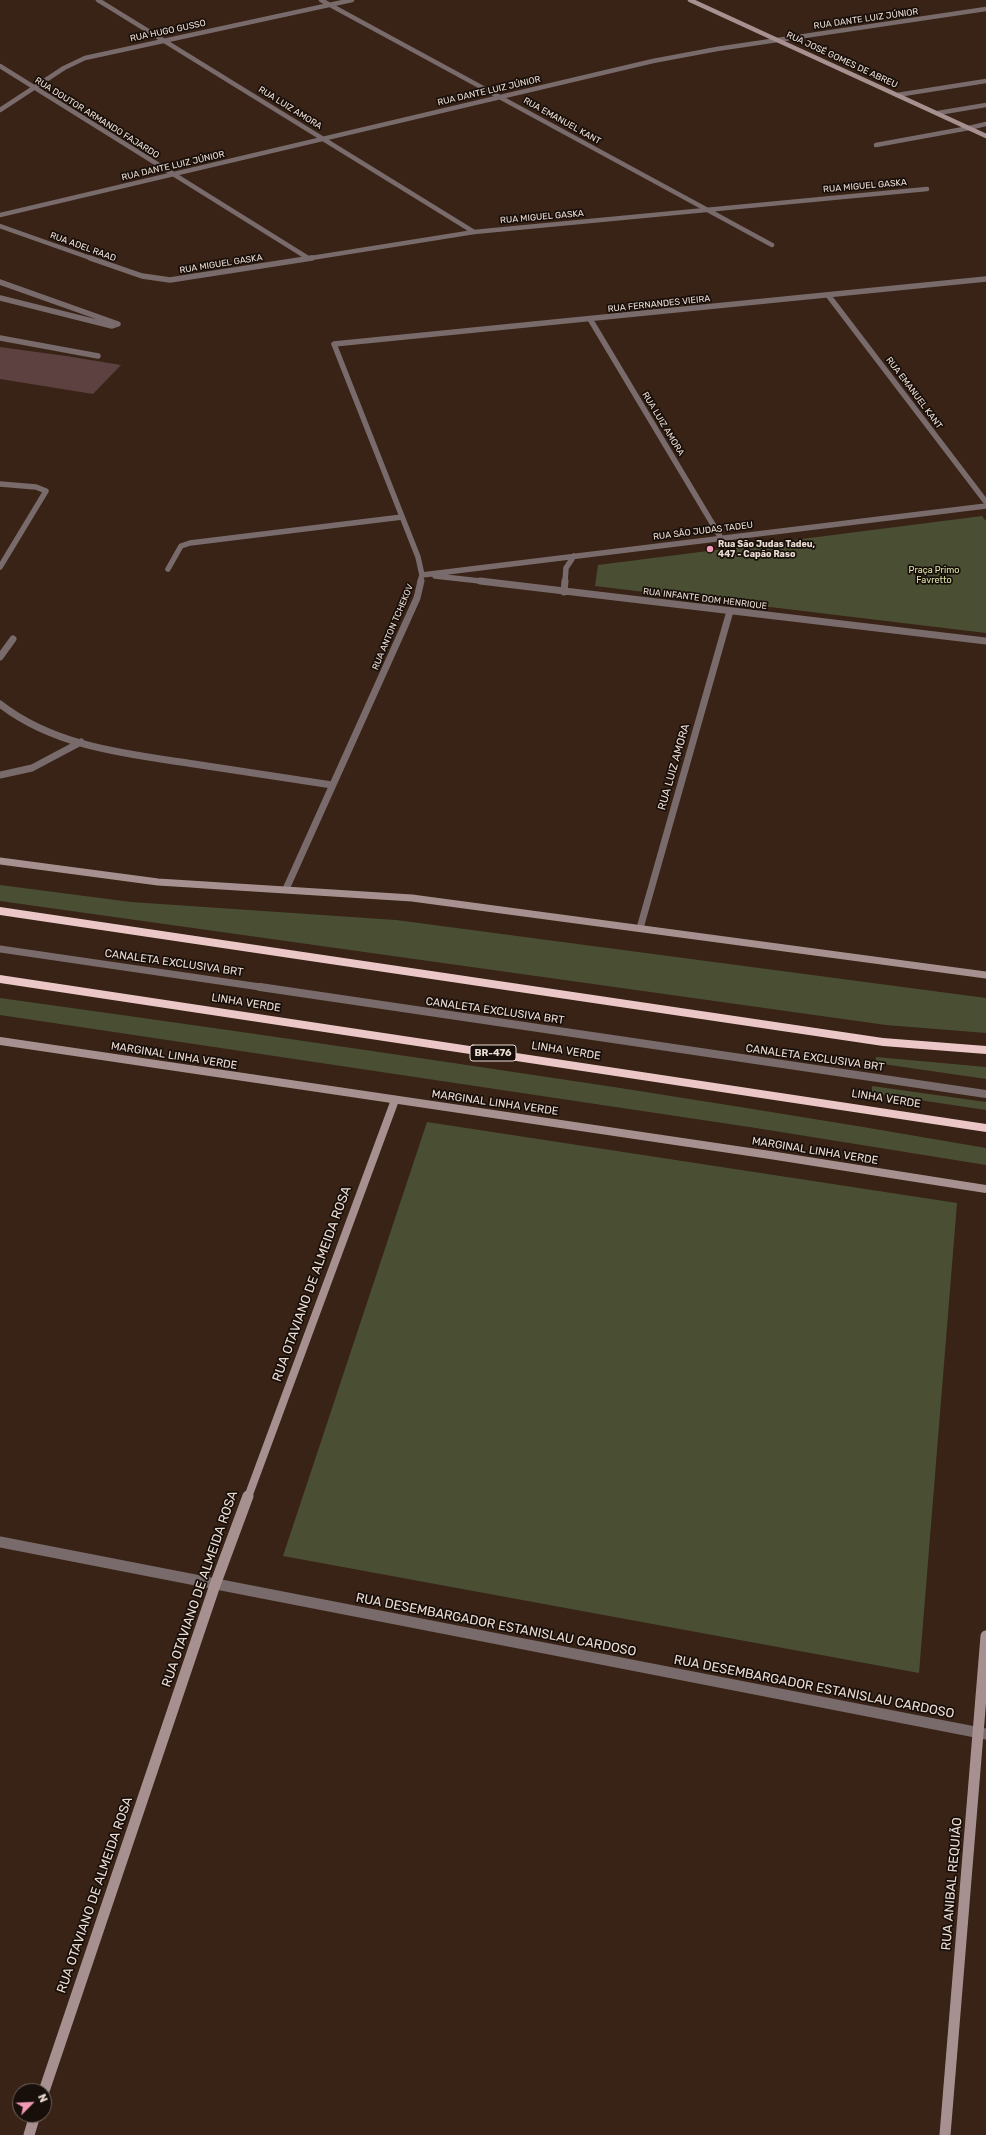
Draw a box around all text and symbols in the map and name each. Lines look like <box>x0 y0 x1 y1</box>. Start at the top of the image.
street label: RUA DANTE LUIZ JÚNIOR <box>813 6 919 32</box>
street label: RUA HUGO GUSSO <box>129 18 207 44</box>
street label: RUA JOSÉ GOMES DE ABREU <box>785 29 899 91</box>
street label: RUA DANTE LUIZ JÚNIOR <box>436 74 542 108</box>
street label: RUA DOUTOR ARMANDO FAJARDO <box>33 75 161 161</box>
street label: RUA LUIZ AMORA <box>256 84 324 132</box>
street label: RUA EMANUEL KANT <box>521 95 603 147</box>
street label: RUA DANTE LUIZ JÚNIOR <box>120 149 226 183</box>
street label: RUA MIGUEL GASKA <box>823 177 907 195</box>
street label: RUA MIGUEL GASKA <box>500 208 584 226</box>
street label: RUA ADEL RAAD <box>49 230 117 264</box>
street label: RUA MIGUEL GASKA <box>179 252 263 276</box>
street label: RUA FERNANDES VIEIRA <box>607 293 711 315</box>
street label: RUA EMANUEL KANT <box>883 355 945 431</box>
street label: RUA LUIZ AMORA <box>640 390 686 458</box>
street label: RUA SÃO JUDAS TADEU <box>653 520 753 542</box>
place label: Rua São Judas Tadeu, 447 - Capão Raso <box>718 539 815 560</box>
marker: Rua São Judas Tadeu, 447 - Capão Raso <box>705 544 715 554</box>
park label: Praça Primo Favretto <box>909 565 959 586</box>
street label: RUA ANTON TCHEKOV <box>370 583 416 671</box>
street label: RUA INFANTE DOM HENRIQUE <box>642 586 768 612</box>
street label: RUA LUIZ AMORA <box>655 722 693 812</box>
street label: CANALETA EXCLUSIVA BRT <box>104 947 244 979</box>
street label: LINHA VERDE <box>210 991 282 1015</box>
street label: CANALETA EXCLUSIVA BRT <box>425 995 565 1027</box>
street label: MARGINAL LINHA VERDE <box>110 1039 238 1073</box>
street label: LINHA VERDE <box>530 1039 602 1063</box>
street label: CANALETA EXCLUSIVA BRT <box>745 1042 885 1074</box>
road number: BR-476 <box>470 1045 516 1061</box>
street label: LINHA VERDE <box>850 1087 922 1111</box>
street label: MARGINAL LINHA VERDE <box>431 1088 559 1118</box>
street label: MARGINAL LINHA VERDE <box>751 1134 879 1168</box>
street label: RUA OTAVIANO DE ALMEIDA ROSA <box>269 1184 355 1384</box>
street label: RUA OTAVIANO DE ALMEIDA ROSA <box>159 1489 241 1689</box>
street label: RUA DESEMBARGADOR ESTANISLAU CARDOSO <box>354 1590 638 1660</box>
street label: RUA DESEMBARGADOR ESTANISLAU CARDOSO <box>672 1652 956 1722</box>
street label: RUA OTAVIANO DE ALMEIDA ROSA <box>54 1795 136 1995</box>
street label: RUA ANIBAL REQUIÃO <box>938 1817 966 1951</box>
north arrow <box>12 2083 52 2123</box>
text: N <box>35 2092 50 2105</box>

